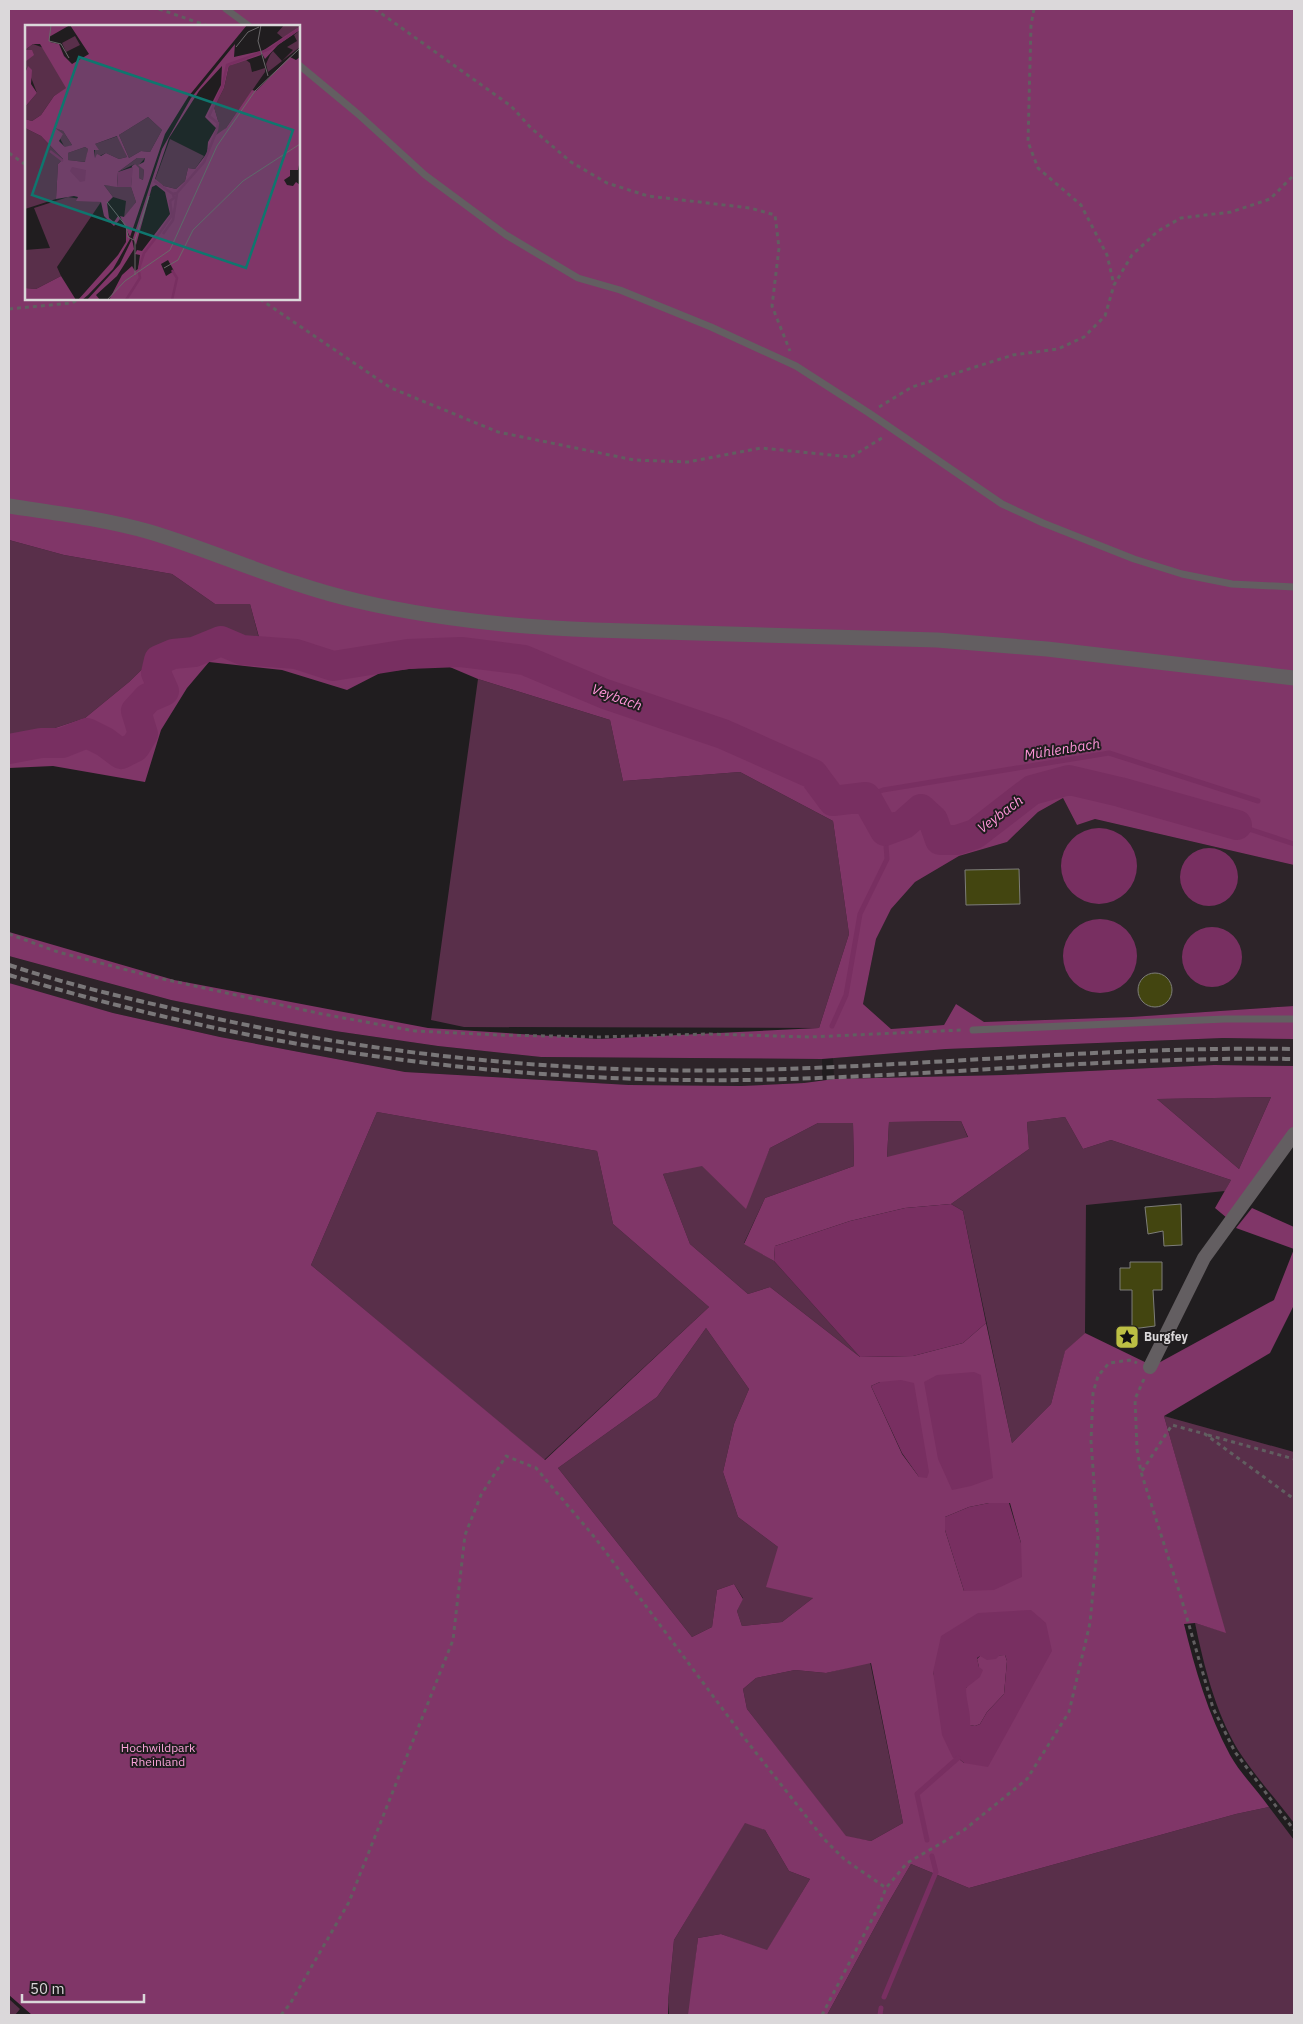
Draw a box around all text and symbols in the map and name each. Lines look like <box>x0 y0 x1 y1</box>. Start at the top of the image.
inset map <box>25 25 300 300</box>
water label: Veybach <box>589 680 645 714</box>
water label: Mühlenbach <box>1023 734 1101 764</box>
water label: Veybach <box>974 791 1027 837</box>
place icon: Burgfey <box>1114 1324 1140 1350</box>
place label: Burgfey <box>1144 1329 1188 1344</box>
park label: Hochwildpark Rheinland <box>121 1740 196 1769</box>
scale bar <box>22 1972 145 2004</box>
text: 50 m <box>30 1979 65 1998</box>

